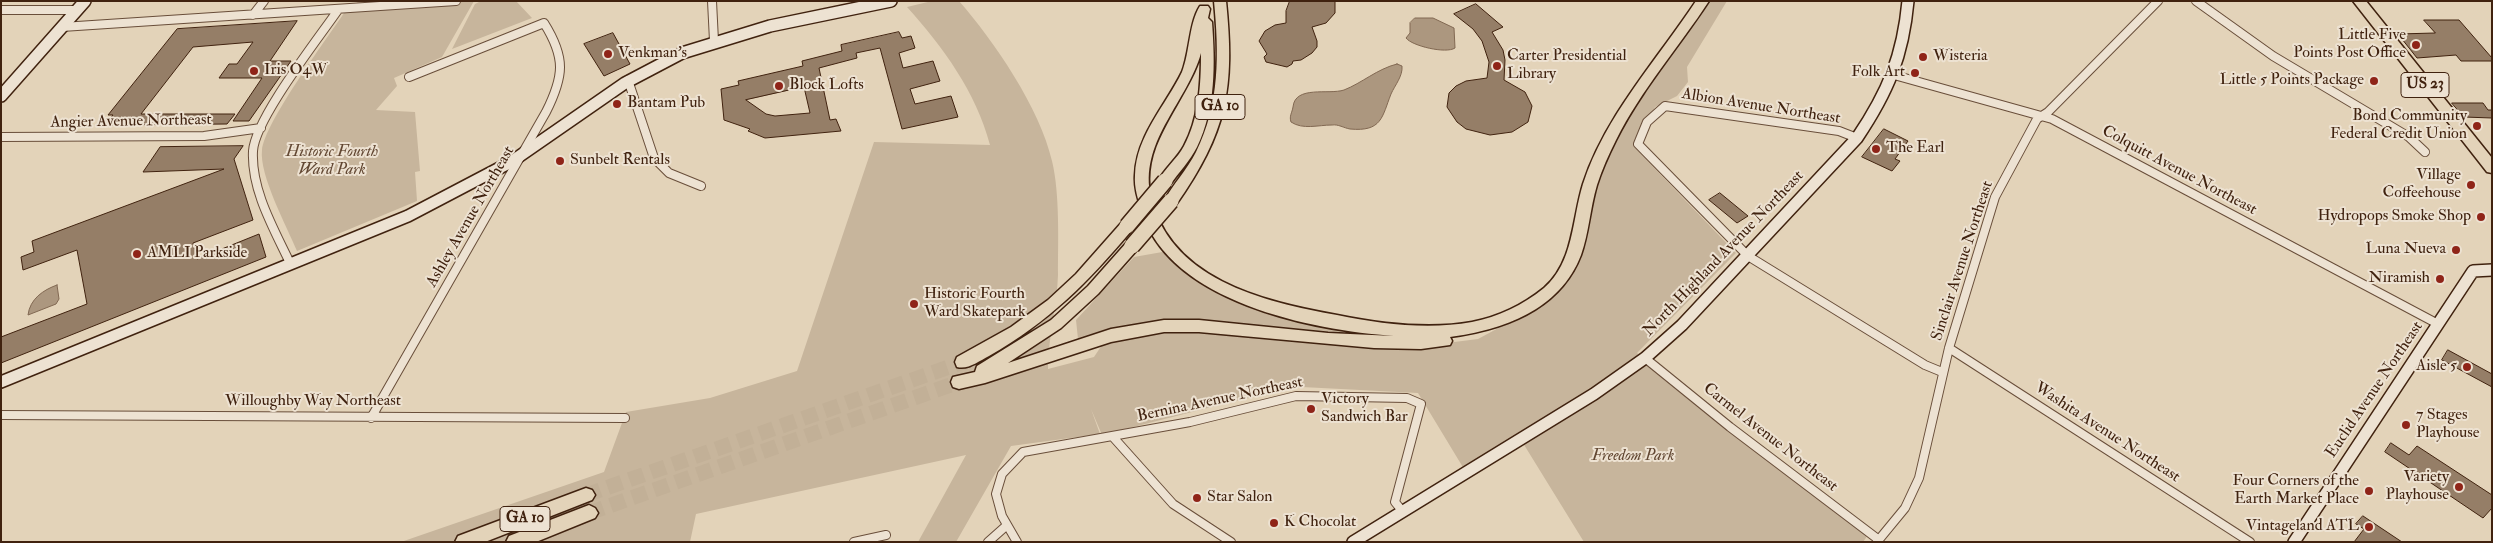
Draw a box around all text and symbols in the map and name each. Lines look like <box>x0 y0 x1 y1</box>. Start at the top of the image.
place label: Little Five Points Post Office <box>2293 26 2406 64</box>
marker: Little Five Points Post Office <box>2410 39 2422 51</box>
place label: Venkman's <box>618 44 687 64</box>
place label: Carter Presidential Library <box>1507 47 1627 85</box>
place label: Wisteria <box>1933 47 1988 67</box>
marker: Venkman's <box>602 48 614 60</box>
marker: Wisteria <box>1917 51 1929 63</box>
marker: Carter Presidential Library <box>1491 60 1503 72</box>
place label: Iris O4W <box>264 61 327 81</box>
place label: Folk Art <box>1851 63 1905 83</box>
marker: Iris O4W <box>248 65 260 77</box>
marker: Folk Art <box>1909 67 1921 79</box>
place label: Little 5 Points Package <box>2220 71 2364 91</box>
road number: US 23 <box>2401 72 2449 98</box>
marker: Little 5 Points Package <box>2368 75 2380 87</box>
place label: Block Lofts <box>789 76 864 96</box>
marker: Block Lofts <box>773 80 785 92</box>
street label: Albion Avenue Northeast <box>1680 85 1842 129</box>
place label: Bantam Pub <box>627 94 705 114</box>
road number: GA 10 <box>1195 94 1245 120</box>
marker: Bantam Pub <box>611 98 623 110</box>
place label: Bond Community Federal Credit Union <box>2330 107 2467 145</box>
street label: Angier Avenue Northeast <box>50 111 212 133</box>
marker: Bond Community Federal Credit Union <box>2471 120 2483 132</box>
street label: Colquitt Avenue Northeast <box>2098 122 2260 220</box>
place label: The Earl <box>1886 139 1944 159</box>
park label: Historic Fourth Ward Park <box>286 143 378 181</box>
street label: Ashley Avenue Northeast <box>423 143 519 291</box>
marker: The Earl <box>1870 143 1882 155</box>
place label: Sunbelt Rentals <box>570 151 670 171</box>
marker: Sunbelt Rentals <box>554 155 566 167</box>
place label: Village Coffeehouse <box>2383 166 2461 204</box>
street label: North Highland Avenue Northeast <box>1640 167 1808 341</box>
street label: Sinclair Avenue Northeast <box>1928 179 1998 343</box>
marker: Village Coffeehouse <box>2465 179 2477 191</box>
place label: Hydropops Smoke Shop <box>2318 207 2471 227</box>
marker: Hydropops Smoke Shop <box>2475 211 2487 223</box>
place label: Luna Nueva <box>2366 240 2446 260</box>
place label: AMLI Parkside <box>147 244 247 264</box>
marker: Luna Nueva <box>2450 244 2462 256</box>
marker: AMLI Parkside <box>131 248 143 260</box>
place label: Niramish <box>2368 269 2430 289</box>
marker: Niramish <box>2434 273 2446 285</box>
place label: Historic Fourth Ward Skatepark <box>924 285 1026 323</box>
marker: Historic Fourth Ward Skatepark <box>908 298 920 310</box>
street label: Euclid Avenue Northeast <box>2322 318 2428 462</box>
place label: Aisle 5 <box>2416 357 2457 377</box>
marker: Aisle 5 <box>2461 361 2473 373</box>
street label: Bernina Avenue Northeast <box>1136 373 1304 427</box>
street label: Carmel Avenue Northeast <box>1699 379 1841 497</box>
street label: Washita Avenue Northeast <box>2031 379 2183 487</box>
place label: Victory Sandwich Bar <box>1321 390 1408 428</box>
street label: Willoughby Way Northeast <box>225 392 401 412</box>
marker: Victory Sandwich Bar <box>1305 403 1317 415</box>
place label: 7 Stages Playhouse <box>2416 406 2479 444</box>
marker: 7 Stages Playhouse <box>2400 419 2412 431</box>
park label: Freedom Park <box>1592 447 1674 467</box>
place label: Variety Playhouse <box>2386 468 2449 506</box>
place label: Four Corners of the Earth Market Place <box>2232 472 2359 510</box>
marker: Variety Playhouse <box>2453 481 2465 493</box>
marker: Four Corners of the Earth Market Place <box>2363 485 2375 497</box>
place label: Star Salon <box>1207 488 1272 508</box>
marker: Star Salon <box>1191 492 1203 504</box>
road number: GA 10 <box>500 506 550 532</box>
place label: K Chocolat <box>1284 513 1356 533</box>
marker: K Chocolat <box>1268 517 1280 529</box>
place label: Vintageland ATL <box>2246 517 2359 537</box>
marker: Vintageland ATL <box>2363 521 2375 533</box>

